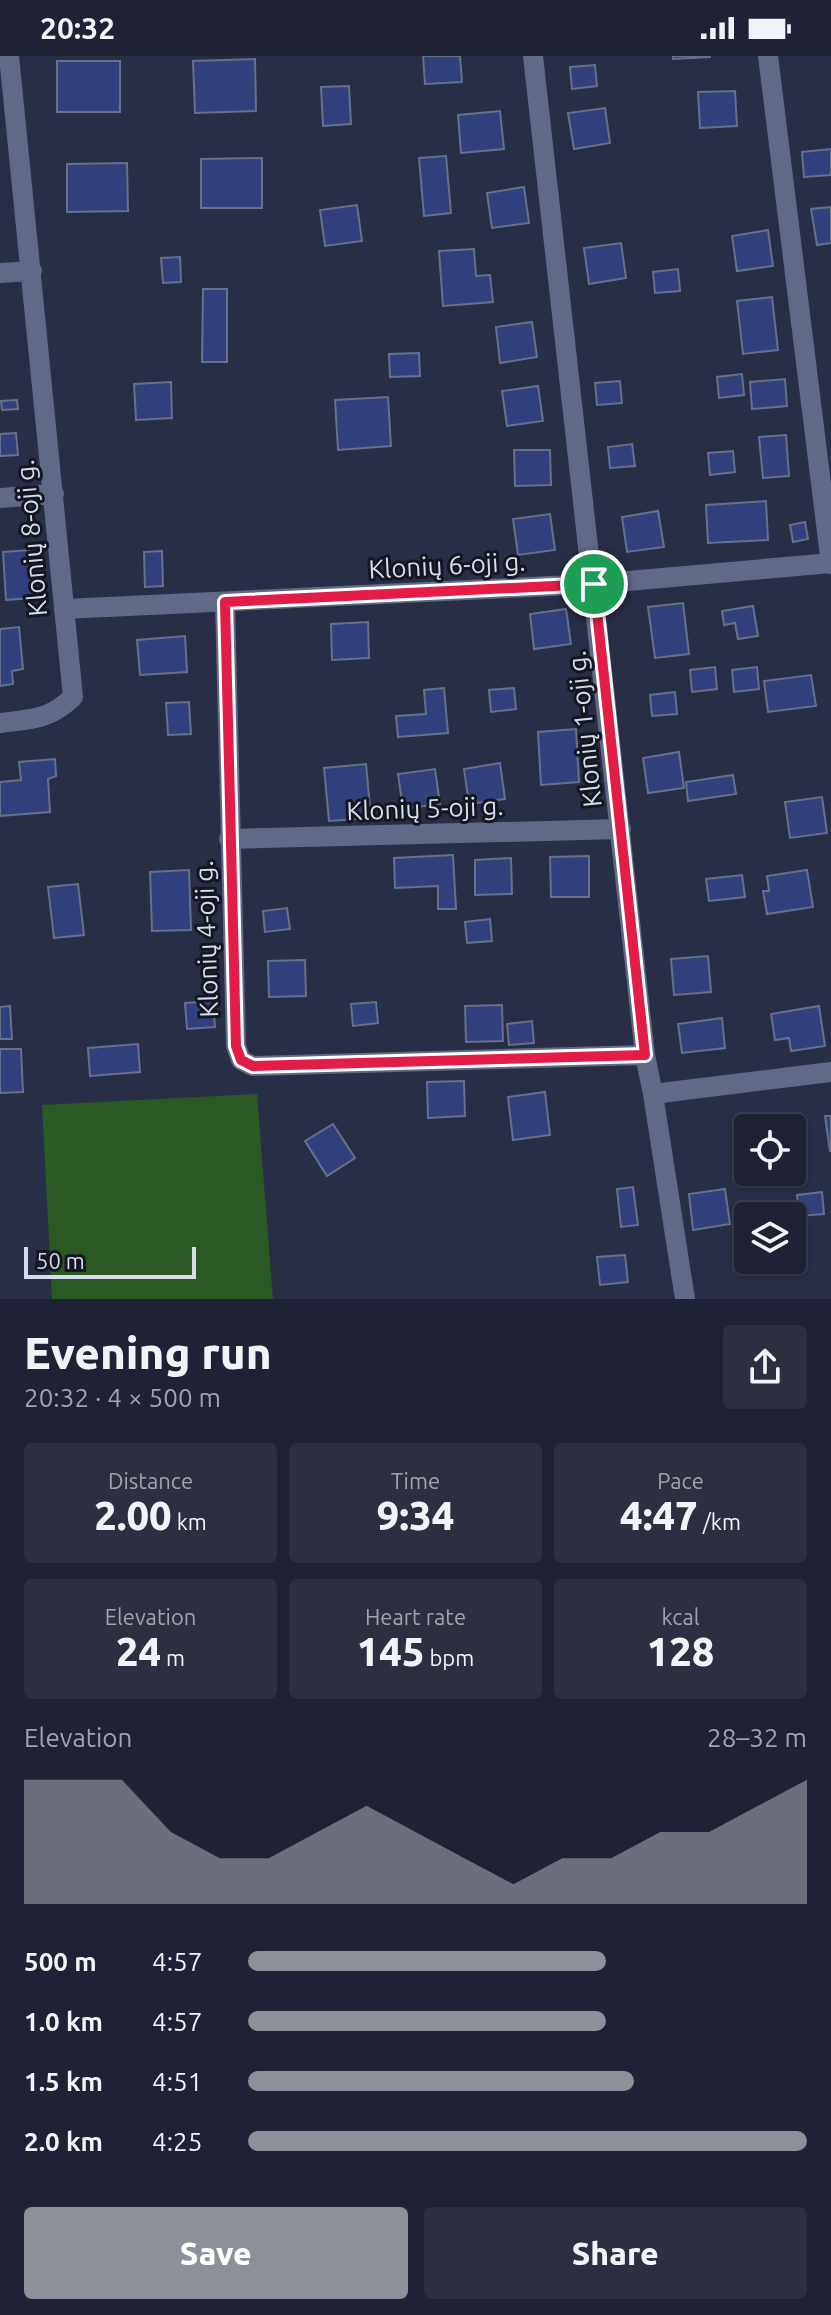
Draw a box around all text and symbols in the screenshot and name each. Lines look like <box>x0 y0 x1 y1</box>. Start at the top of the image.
text: 20:32 <box>40 11 115 45</box>
street label: Klonių 8-oji g. <box>10 458 52 618</box>
street label: Klonių 6-oji g. <box>368 546 526 584</box>
pin <box>560 550 628 618</box>
icon: arrive <box>572 562 616 606</box>
street label: Klonių 1-oji g. <box>561 649 607 809</box>
street label: Klonių 5-oji g. <box>346 791 504 825</box>
street label: Klonių 4-oji g. <box>189 860 223 1018</box>
map controls <box>734 1114 806 1274</box>
button: locate <box>734 1114 806 1186</box>
button: layers <box>734 1202 806 1274</box>
scale bar <box>24 1243 196 1279</box>
text: 50 m <box>36 1248 85 1273</box>
button: share <box>723 1325 807 1409</box>
text: Evening run <box>24 1328 272 1377</box>
text: 20:32 · 4 × 500 m <box>24 1383 221 1412</box>
text: Distance <box>108 1468 193 1493</box>
text: Time <box>391 1468 440 1493</box>
text: Pace <box>657 1468 704 1493</box>
text: 2.00 <box>94 1493 172 1538</box>
text: 9:34 <box>377 1493 454 1538</box>
text: 4:47 <box>620 1493 698 1538</box>
text: km <box>172 1509 207 1534</box>
text: /km <box>698 1509 741 1534</box>
text: Elevation <box>105 1604 196 1629</box>
text: Heart rate <box>365 1604 466 1629</box>
text: kcal <box>662 1604 699 1629</box>
text: 24 <box>116 1629 161 1674</box>
text: 145 <box>357 1629 424 1674</box>
text: 128 <box>647 1629 714 1674</box>
text: m <box>161 1645 185 1670</box>
text: bpm <box>424 1645 474 1670</box>
text: Elevation <box>24 1723 132 1752</box>
text: 28–32 m <box>707 1723 807 1752</box>
text: 500 m <box>24 1947 97 1976</box>
text: 4:57 <box>152 1947 202 1976</box>
text: 1.0 km <box>24 2007 103 2036</box>
text: 4:57 <box>152 2007 202 2036</box>
text: 1.5 km <box>24 2067 103 2096</box>
text: 4:51 <box>152 2067 202 2096</box>
text: 2.0 km <box>24 2127 103 2156</box>
text: 4:25 <box>152 2127 202 2156</box>
button: Save <box>24 2207 408 2299</box>
button: Share <box>424 2207 807 2299</box>

